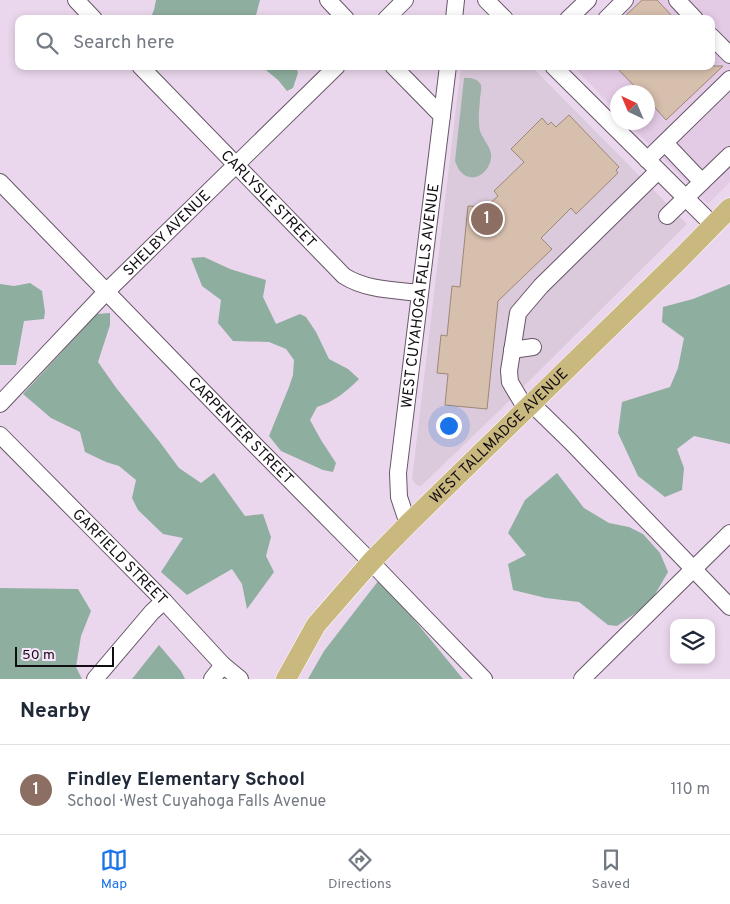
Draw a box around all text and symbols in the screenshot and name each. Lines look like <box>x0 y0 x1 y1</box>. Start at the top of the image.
search box <box>15 15 715 70</box>
icon: search <box>33 29 61 57</box>
text: Search here <box>73 31 175 55</box>
north arrow <box>610 85 655 130</box>
street label: CARLYSLE STREET <box>216 147 320 253</box>
street label: WEST CUYAHOGA FALLS AVENUE <box>398 182 444 410</box>
street label: SHELBY AVENUE <box>120 187 215 281</box>
pin: 1 <box>471 200 503 238</box>
street label: WEST TALLMADGE AVENUE <box>426 365 573 509</box>
street label: CARPENTER STREET <box>183 373 297 489</box>
your location <box>436 413 462 439</box>
street label: GARFIELD STREET <box>68 506 171 610</box>
map controls <box>670 619 715 664</box>
button: layers <box>670 619 715 664</box>
scale bar <box>15 644 114 667</box>
text: 50 m <box>22 647 55 664</box>
text: Nearby <box>20 698 91 725</box>
text: Findley Elementary School <box>67 768 305 792</box>
text: 1 <box>33 780 39 800</box>
text: 110 m <box>670 780 710 800</box>
text: School · West Cuyahoga Falls Avenue <box>67 792 326 812</box>
tab: Map <box>100 846 128 893</box>
tab: Directions <box>328 846 392 893</box>
tab: Saved <box>592 846 630 893</box>

